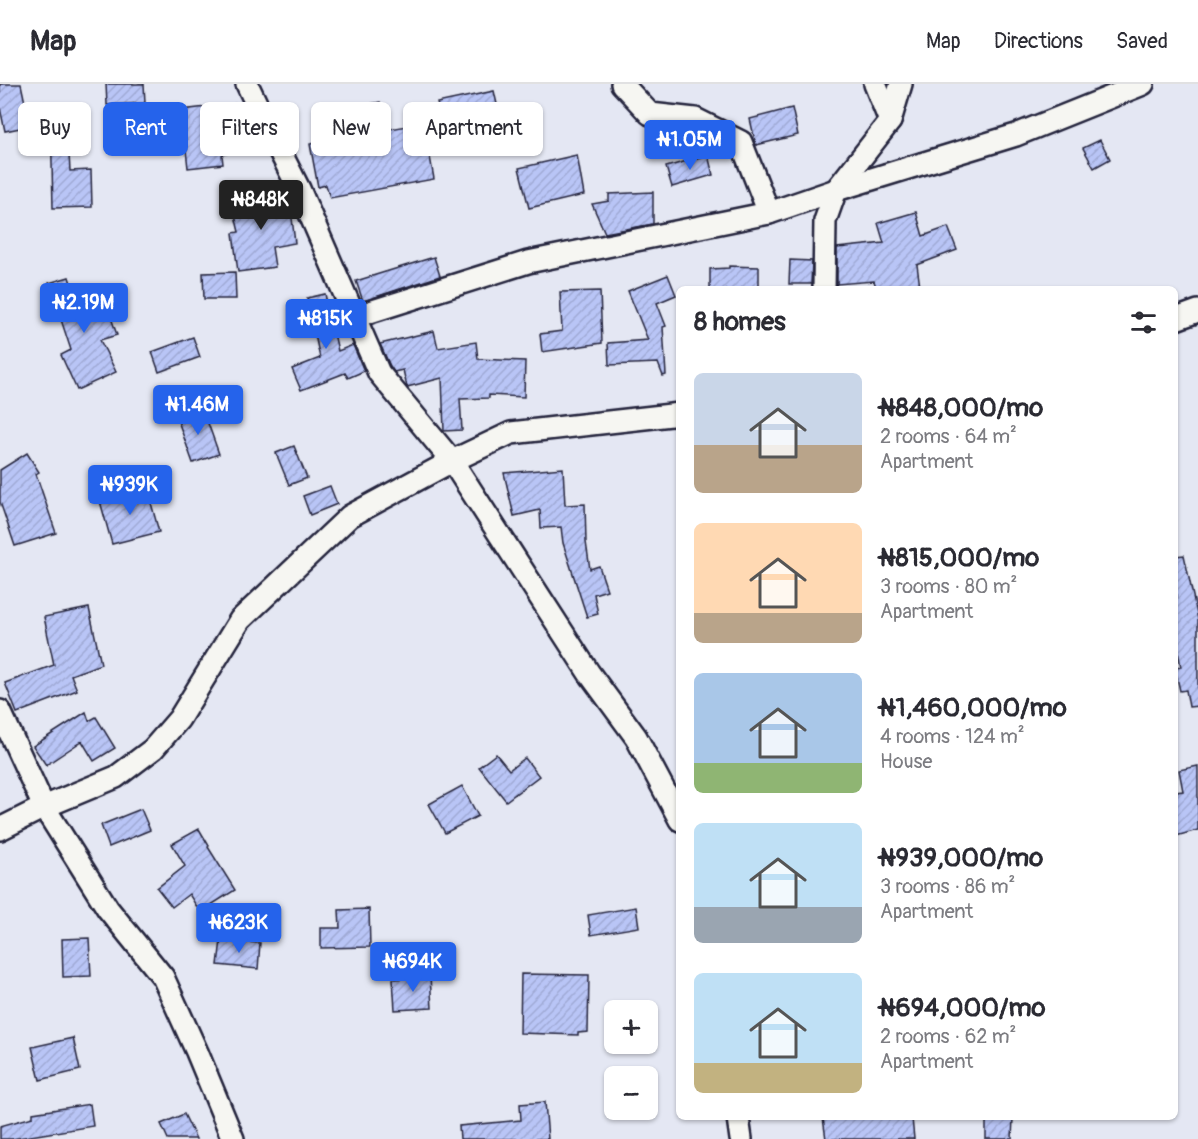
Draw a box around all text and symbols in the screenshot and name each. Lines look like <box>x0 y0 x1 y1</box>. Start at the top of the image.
text: Map <box>30 24 76 59</box>
text: Map <box>926 28 961 55</box>
text: Directions <box>994 28 1083 55</box>
text: Saved <box>1116 28 1168 55</box>
chip: Buy <box>18 102 91 156</box>
chip: Rent <box>103 102 188 156</box>
chip: Filters <box>200 102 299 156</box>
chip: New <box>311 102 391 156</box>
chip: Apartment <box>403 102 543 156</box>
pin: ₦1.05M <box>641 120 739 171</box>
text: ₦1.05M <box>658 127 722 152</box>
pin: ₦848K <box>219 180 303 231</box>
text: ₦848K <box>233 187 289 212</box>
pin: ₦2.19M <box>35 283 133 334</box>
text: ₦2.19M <box>54 290 114 315</box>
pin: ₦815K <box>284 299 368 350</box>
text: ₦815K <box>300 306 352 331</box>
text: 8 homes <box>694 306 786 338</box>
icon: filters <box>1127 306 1160 339</box>
pin: ₦1.46M <box>149 385 247 436</box>
text: ₦1.46M <box>167 392 229 417</box>
text: ₦848,000/mo <box>880 392 1043 424</box>
icon: home <box>742 397 814 469</box>
text: 2 rooms · 64 m² <box>880 424 1017 449</box>
text: Apartment <box>880 449 973 474</box>
pin: ₦939K <box>88 465 172 516</box>
text: ₦939K <box>102 472 158 497</box>
text: ₦815,000/mo <box>880 542 1039 574</box>
icon: home <box>742 547 814 619</box>
text: 3 rooms · 80 m² <box>880 574 1017 599</box>
text: Apartment <box>880 599 973 624</box>
text: ₦1,460,000/mo <box>880 692 1067 724</box>
icon: home <box>742 697 814 769</box>
text: 4 rooms · 124 m² <box>880 724 1025 749</box>
text: House <box>880 749 932 774</box>
text: ₦939,000/mo <box>880 842 1043 874</box>
icon: home <box>742 847 814 919</box>
text: 3 rooms · 86 m² <box>880 874 1015 899</box>
text: Apartment <box>880 899 973 924</box>
pin: ₦623K <box>197 903 281 954</box>
text: ₦623K <box>210 910 268 935</box>
pin: ₦694K <box>371 942 455 993</box>
text: ₦694K <box>384 949 442 974</box>
text: ₦694,000/mo <box>880 992 1045 1024</box>
icon: home <box>742 997 814 1069</box>
map controls <box>604 1000 658 1120</box>
button: + <box>604 1000 658 1054</box>
text: 2 rooms · 62 m² <box>880 1024 1016 1049</box>
text: Apartment <box>880 1049 973 1074</box>
button: − <box>604 1066 658 1120</box>

